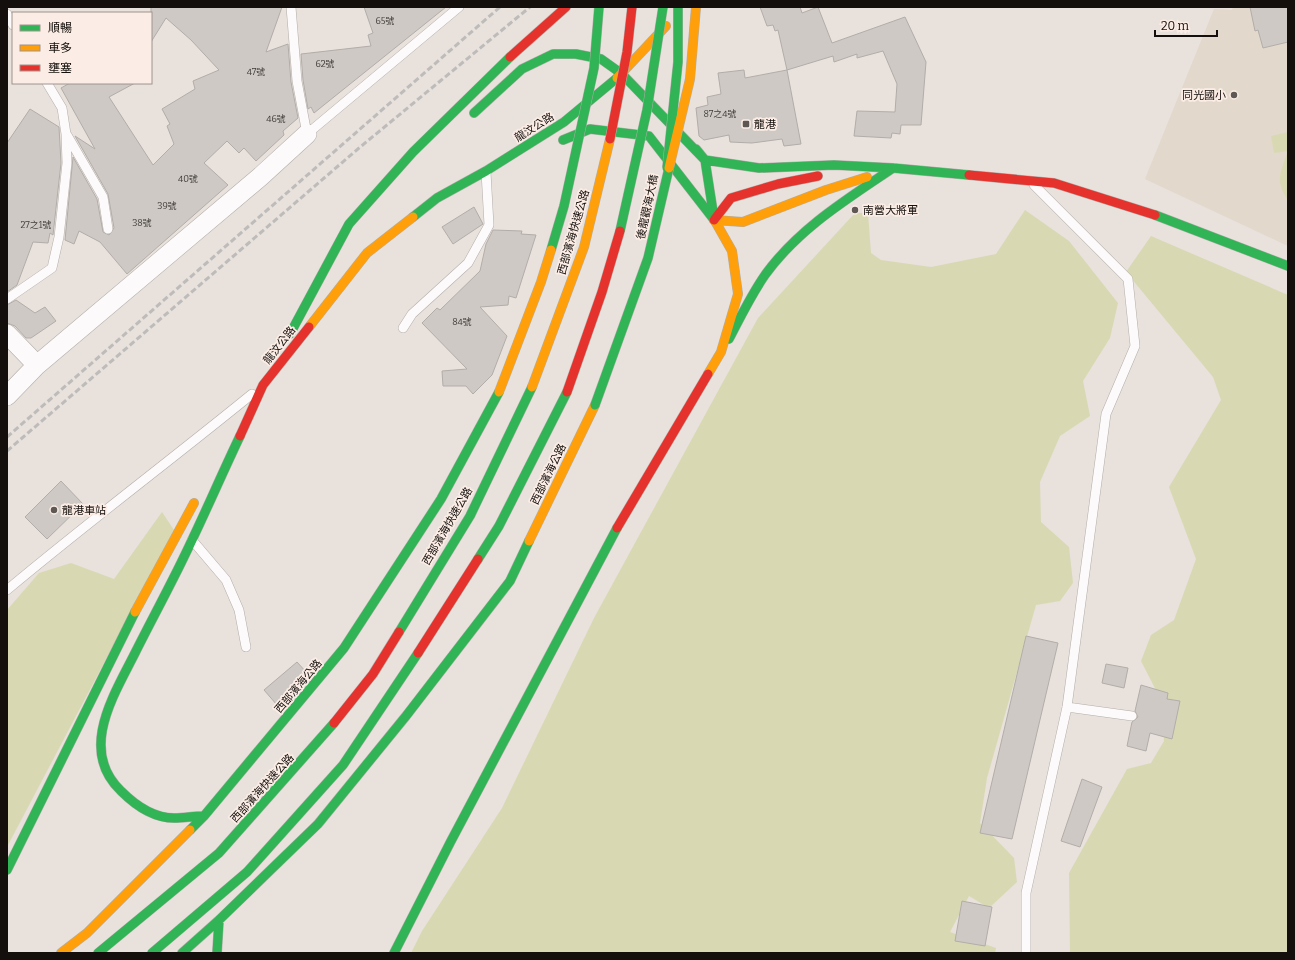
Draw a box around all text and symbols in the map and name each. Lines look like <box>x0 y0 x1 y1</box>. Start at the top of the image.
legend <box>12 12 152 84</box>
scale bar <box>1155 12 1217 38</box>
house number: 65號 <box>376 16 394 26</box>
text: 20 m <box>1161 19 1190 33</box>
text: 順暢 <box>48 21 72 35</box>
text: 車多 <box>48 41 72 55</box>
house number: 62號 <box>315 59 335 69</box>
text: 壅塞 <box>48 61 72 75</box>
house number: 47號 <box>247 67 265 77</box>
place label: 同光國小 <box>1182 89 1226 102</box>
marker: 同光國小 <box>1229 90 1239 100</box>
house number: 87之4號 <box>703 109 737 119</box>
street label: 龍汶公路 <box>512 110 556 145</box>
house number: 46號 <box>266 114 286 124</box>
place label: 龍港 <box>754 118 776 131</box>
marker: 龍港 <box>741 119 751 129</box>
street label: 後龍觀海大橋 <box>634 173 661 241</box>
house number: 40號 <box>178 174 198 184</box>
street label: 西部濱海快速公路 <box>555 188 592 276</box>
house number: 39號 <box>157 201 177 211</box>
place label: 南營大將軍 <box>863 204 918 217</box>
marker: 南營大將軍 <box>850 205 860 215</box>
house number: 38號 <box>132 218 152 228</box>
house number: 27之1號 <box>21 220 51 230</box>
house number: 84號 <box>452 317 472 327</box>
street label: 龍汶公路 <box>261 324 298 367</box>
street label: 西部濱海公路 <box>528 442 569 507</box>
street label: 西部濱海快速公路 <box>420 485 475 568</box>
place label: 龍港車站 <box>62 504 106 517</box>
marker: 龍港車站 <box>49 505 59 515</box>
street label: 西部濱海公路 <box>272 657 325 716</box>
street label: 西部濱海快速公路 <box>228 751 297 825</box>

